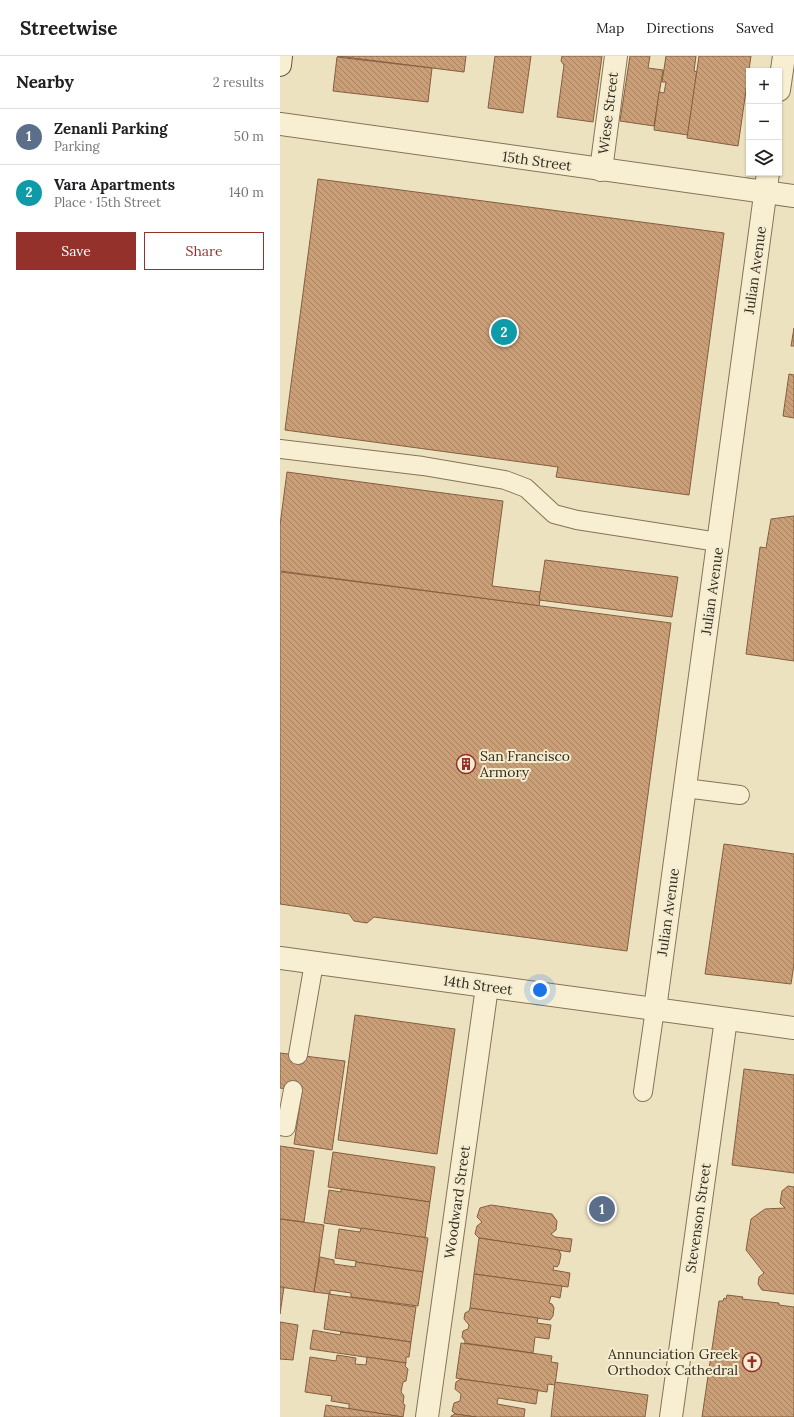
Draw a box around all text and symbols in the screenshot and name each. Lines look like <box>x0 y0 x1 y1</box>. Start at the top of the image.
text: Streetwise <box>20 16 117 40</box>
text: Map <box>596 19 624 37</box>
text: Directions <box>646 19 714 37</box>
text: Saved <box>736 19 774 37</box>
map controls <box>746 68 782 176</box>
button: + <box>746 68 782 104</box>
street label: Wiese Street <box>594 70 622 155</box>
text: Nearby <box>16 71 74 93</box>
text: 2 results <box>213 74 264 91</box>
button: − <box>746 104 782 140</box>
text: Zenanli Parking <box>54 119 168 138</box>
text: 1 <box>26 128 32 145</box>
text: 50 m <box>234 128 264 145</box>
text: Parking <box>54 138 100 155</box>
button: layers <box>746 140 782 176</box>
street label: 15th Street <box>501 147 573 175</box>
text: Vara Apartments <box>54 175 175 194</box>
text: 2 <box>26 184 32 201</box>
text: 140 m <box>229 184 264 201</box>
text: Place · 15th Street <box>54 194 161 211</box>
street label: Julian Avenue <box>740 225 770 316</box>
button: Save <box>16 232 136 270</box>
button: Share <box>144 232 264 270</box>
pin: 2 <box>491 317 517 347</box>
street label: Julian Avenue <box>697 546 727 637</box>
place label: San Francisco Armory <box>479 747 570 781</box>
building icon: San Francisco Armory <box>455 753 477 775</box>
street label: Julian Avenue <box>653 867 683 958</box>
street label: 14th Street <box>442 971 514 999</box>
your location <box>530 980 550 1000</box>
street label: Woodward Street <box>440 1144 474 1260</box>
street label: Stevenson Street <box>681 1161 715 1274</box>
pin: 1 <box>589 1194 615 1224</box>
place label: Annunciation Greek Orthodox Cathedral <box>607 1345 738 1379</box>
church icon: Annunciation Greek Orthodox Cathedral <box>741 1351 763 1373</box>

